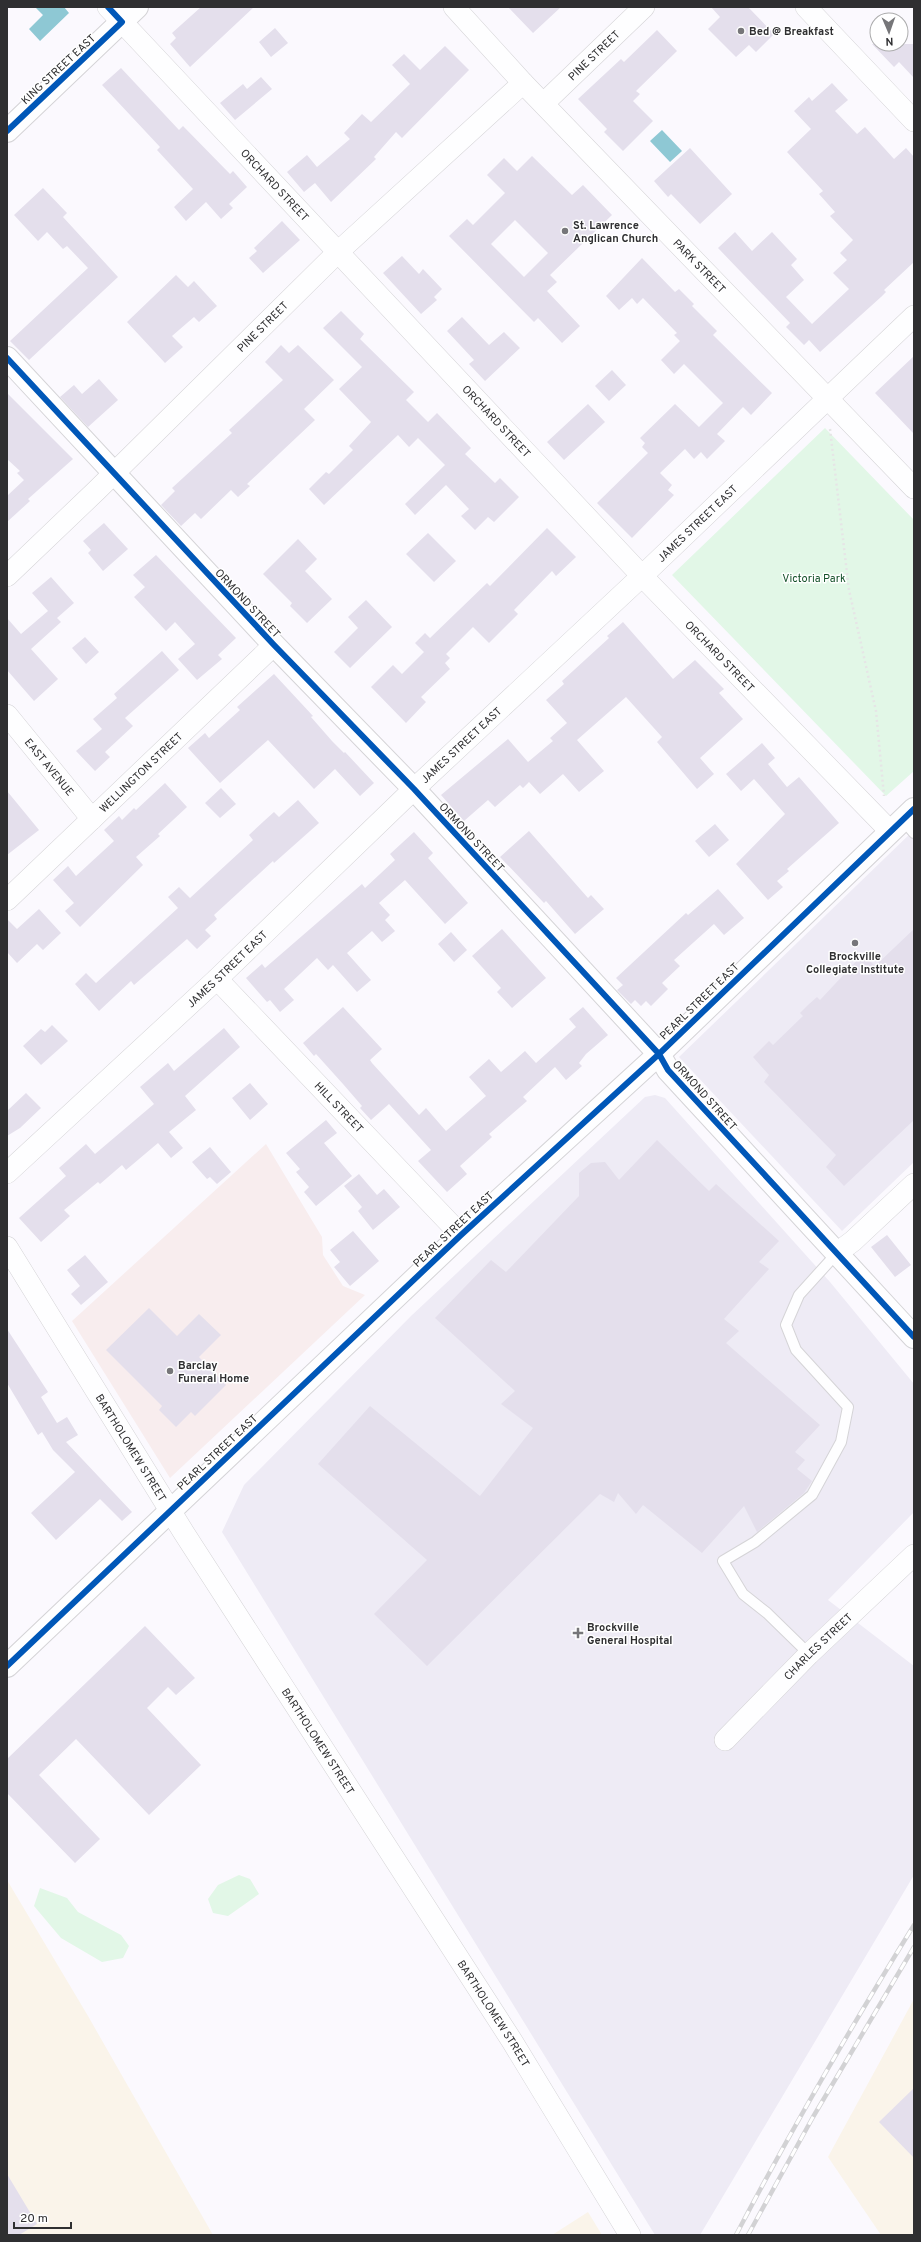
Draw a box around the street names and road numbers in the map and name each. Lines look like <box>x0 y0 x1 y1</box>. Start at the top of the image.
street label: PINE STREET <box>566 28 623 84</box>
street label: KING STREET EAST <box>19 32 99 108</box>
street label: ORCHARD STREET <box>237 147 312 225</box>
street label: PARK STREET <box>670 237 728 297</box>
street label: PINE STREET <box>235 299 292 356</box>
street label: ORCHARD STREET <box>459 383 533 461</box>
street label: JAMES STREET EAST <box>655 482 741 566</box>
street label: ORMOND STREET <box>212 566 283 641</box>
street label: ORCHARD STREET <box>681 618 757 695</box>
street label: JAMES STREET EAST <box>418 705 505 787</box>
street label: WELLINGTON STREET <box>97 730 186 816</box>
street label: EAST AVENUE <box>21 736 76 799</box>
street label: ORMOND STREET <box>436 800 507 875</box>
street label: JAMES STREET EAST <box>184 928 271 1011</box>
street label: PEARL STREET EAST <box>657 960 742 1043</box>
street label: ORMOND STREET <box>669 1058 739 1134</box>
street label: HILL STREET <box>311 1079 366 1136</box>
street label: PEARL STREET EAST <box>410 1189 497 1271</box>
street label: BARTHOLOMEW STREET <box>92 1392 169 1505</box>
street label: PEARL STREET EAST <box>174 1412 261 1494</box>
street label: CHARLES STREET <box>781 1610 856 1684</box>
street label: BARTHOLOMEW STREET <box>278 1686 357 1797</box>
street label: BARTHOLOMEW STREET <box>454 1958 532 2070</box>

